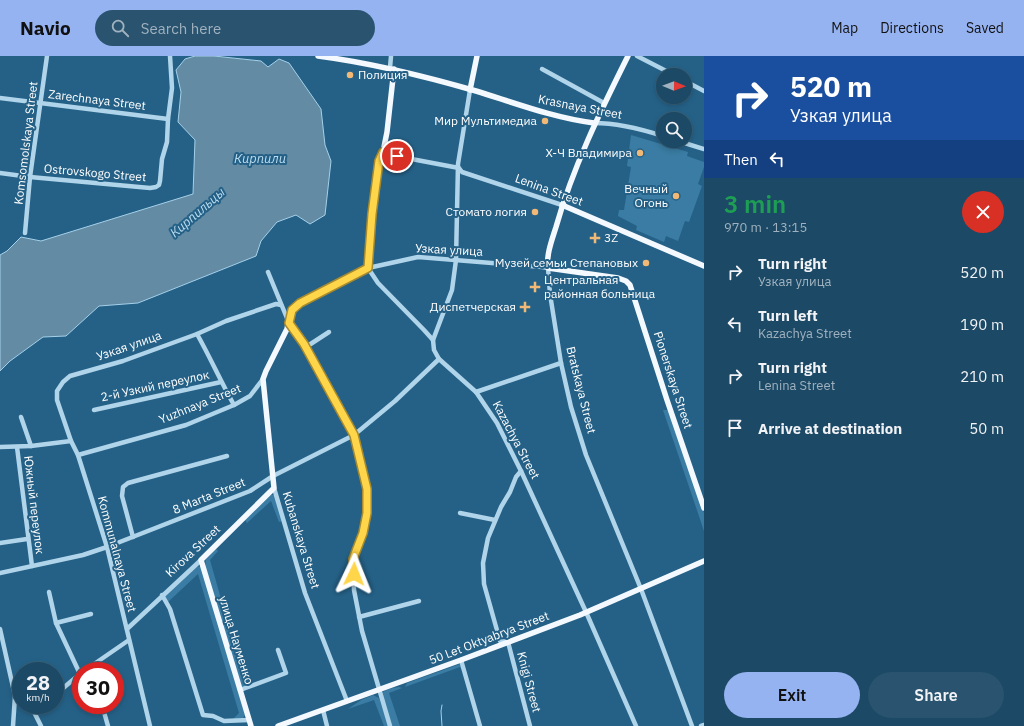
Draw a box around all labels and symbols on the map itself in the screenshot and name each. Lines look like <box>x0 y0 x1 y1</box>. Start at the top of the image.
place label: Полиция <box>358 67 408 82</box>
north arrow <box>656 68 692 104</box>
marker: Полиция <box>345 70 355 80</box>
street label: Komsomolskaya Street <box>11 81 41 205</box>
street label: Zarechnaya Street <box>47 86 147 113</box>
street label: Krasnaya Street <box>537 91 623 122</box>
place label: Мир Мультимедиа <box>434 113 538 128</box>
marker: Мир Мультимедиа <box>540 116 550 126</box>
pin <box>380 139 414 173</box>
place label: Х-Ч Владимира <box>545 145 633 160</box>
marker: Х-Ч Владимира <box>635 148 645 158</box>
water label: Кирпили <box>234 150 286 167</box>
street label: Ostrovskogo Street <box>43 161 147 184</box>
street label: Lenina Street <box>513 170 585 209</box>
place label: Вечный Огонь <box>624 181 668 210</box>
water label: Кирпильцы <box>166 184 228 241</box>
marker: Вечный Огонь <box>671 191 681 201</box>
place label: Стомато логия <box>446 204 527 219</box>
marker: Стомато логия <box>530 207 540 217</box>
place label: 3Z <box>604 230 618 245</box>
marker: 3Z <box>589 232 601 244</box>
street label: Узкая улица <box>415 240 484 259</box>
place label: Музей семьи Степановых <box>495 255 638 270</box>
marker: Музей семьи Степановых <box>641 258 651 268</box>
place label: Центральная районная больница <box>544 272 656 301</box>
marker: Центральная районная больница <box>529 281 541 293</box>
place label: Диспетчерская <box>430 299 516 314</box>
marker: Диспетчерская <box>519 301 531 313</box>
street label: Узкая улица <box>94 327 164 364</box>
street label: Pionerskaya Street <box>651 329 696 430</box>
street label: Bratskaya Street <box>563 345 600 435</box>
street label: 2-й Узкий переулок <box>99 367 211 404</box>
street label: Yuzhnaya Street <box>157 380 243 427</box>
street label: Kazachya Street <box>490 398 543 481</box>
street label: Южный переулок <box>21 455 48 555</box>
street label: 8 Marta Street <box>170 474 247 517</box>
street label: Kubanskaya Street <box>280 489 323 590</box>
street label: Kommunalnaya Street <box>95 494 140 613</box>
street label: Kirova Street <box>162 521 223 580</box>
position arrow <box>333 553 375 595</box>
street label: улица Науменко <box>216 594 257 686</box>
street label: 50 Let Oktyabrya Street <box>427 608 551 667</box>
street label: Knigi Street <box>514 650 545 714</box>
speed limit sign: 30 <box>72 662 124 714</box>

